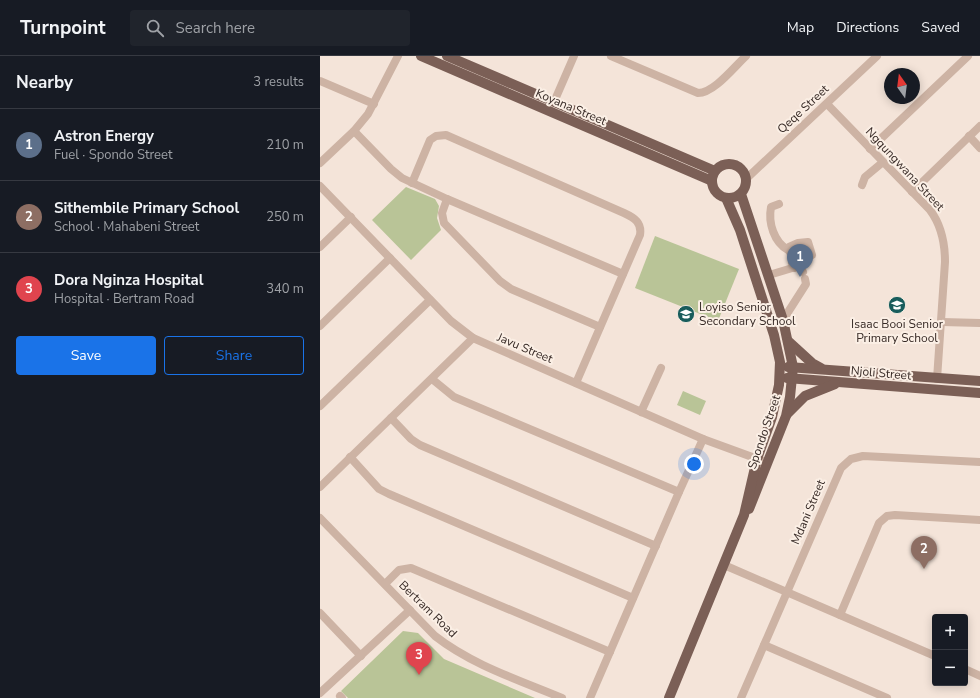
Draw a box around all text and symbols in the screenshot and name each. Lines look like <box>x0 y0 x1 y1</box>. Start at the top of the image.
search box <box>130 10 410 46</box>
text: Turnpoint <box>20 15 106 41</box>
icon: search <box>144 17 166 39</box>
text: Search here <box>176 18 255 38</box>
text: Map <box>787 18 814 37</box>
text: Directions <box>836 18 899 37</box>
text: Saved <box>921 18 960 37</box>
north arrow <box>884 68 920 104</box>
text: Nearby <box>16 71 73 94</box>
text: 3 results <box>253 73 304 91</box>
street label: Qeqe Street <box>774 81 833 137</box>
street label: Koyana Street <box>533 85 610 129</box>
street label: Ngqungwana Street <box>862 124 949 215</box>
text: Astron Energy <box>54 126 154 146</box>
text: 1 <box>25 136 33 154</box>
text: 210 m <box>266 136 304 154</box>
text: Fuel · Spondo Street <box>54 146 172 164</box>
text: Sithembile Primary School <box>54 198 239 218</box>
text: 2 <box>25 208 33 226</box>
text: 250 m <box>266 208 304 226</box>
text: School · Mahabeni Street <box>54 218 199 236</box>
pin: 1 <box>787 244 813 277</box>
text: Dora Nginza Hospital <box>54 270 203 290</box>
text: 3 <box>25 280 33 298</box>
text: 340 m <box>266 280 304 298</box>
text: Hospital · Bertram Road <box>54 290 194 308</box>
school or university icon: Isaac Booi Senior Primary School <box>887 295 907 315</box>
place label: Loyiso Senior Secondary School <box>699 299 796 329</box>
school or university icon: Loyiso Senior Secondary School <box>676 304 696 324</box>
place label: Isaac Booi Senior Primary School <box>851 316 944 346</box>
street label: Javu Street <box>494 329 556 367</box>
button: Save <box>16 336 156 375</box>
button: Share <box>164 336 304 375</box>
street label: Njoli Street <box>850 362 913 384</box>
street label: Spondo Street <box>744 392 784 471</box>
your location <box>684 454 704 474</box>
street label: Mdani Street <box>787 476 829 547</box>
pin: 2 <box>911 536 937 569</box>
street label: Bertram Road <box>395 577 461 641</box>
map controls <box>932 614 968 686</box>
button: + <box>932 614 968 650</box>
pin: 3 <box>406 642 432 675</box>
button: − <box>932 650 968 686</box>

